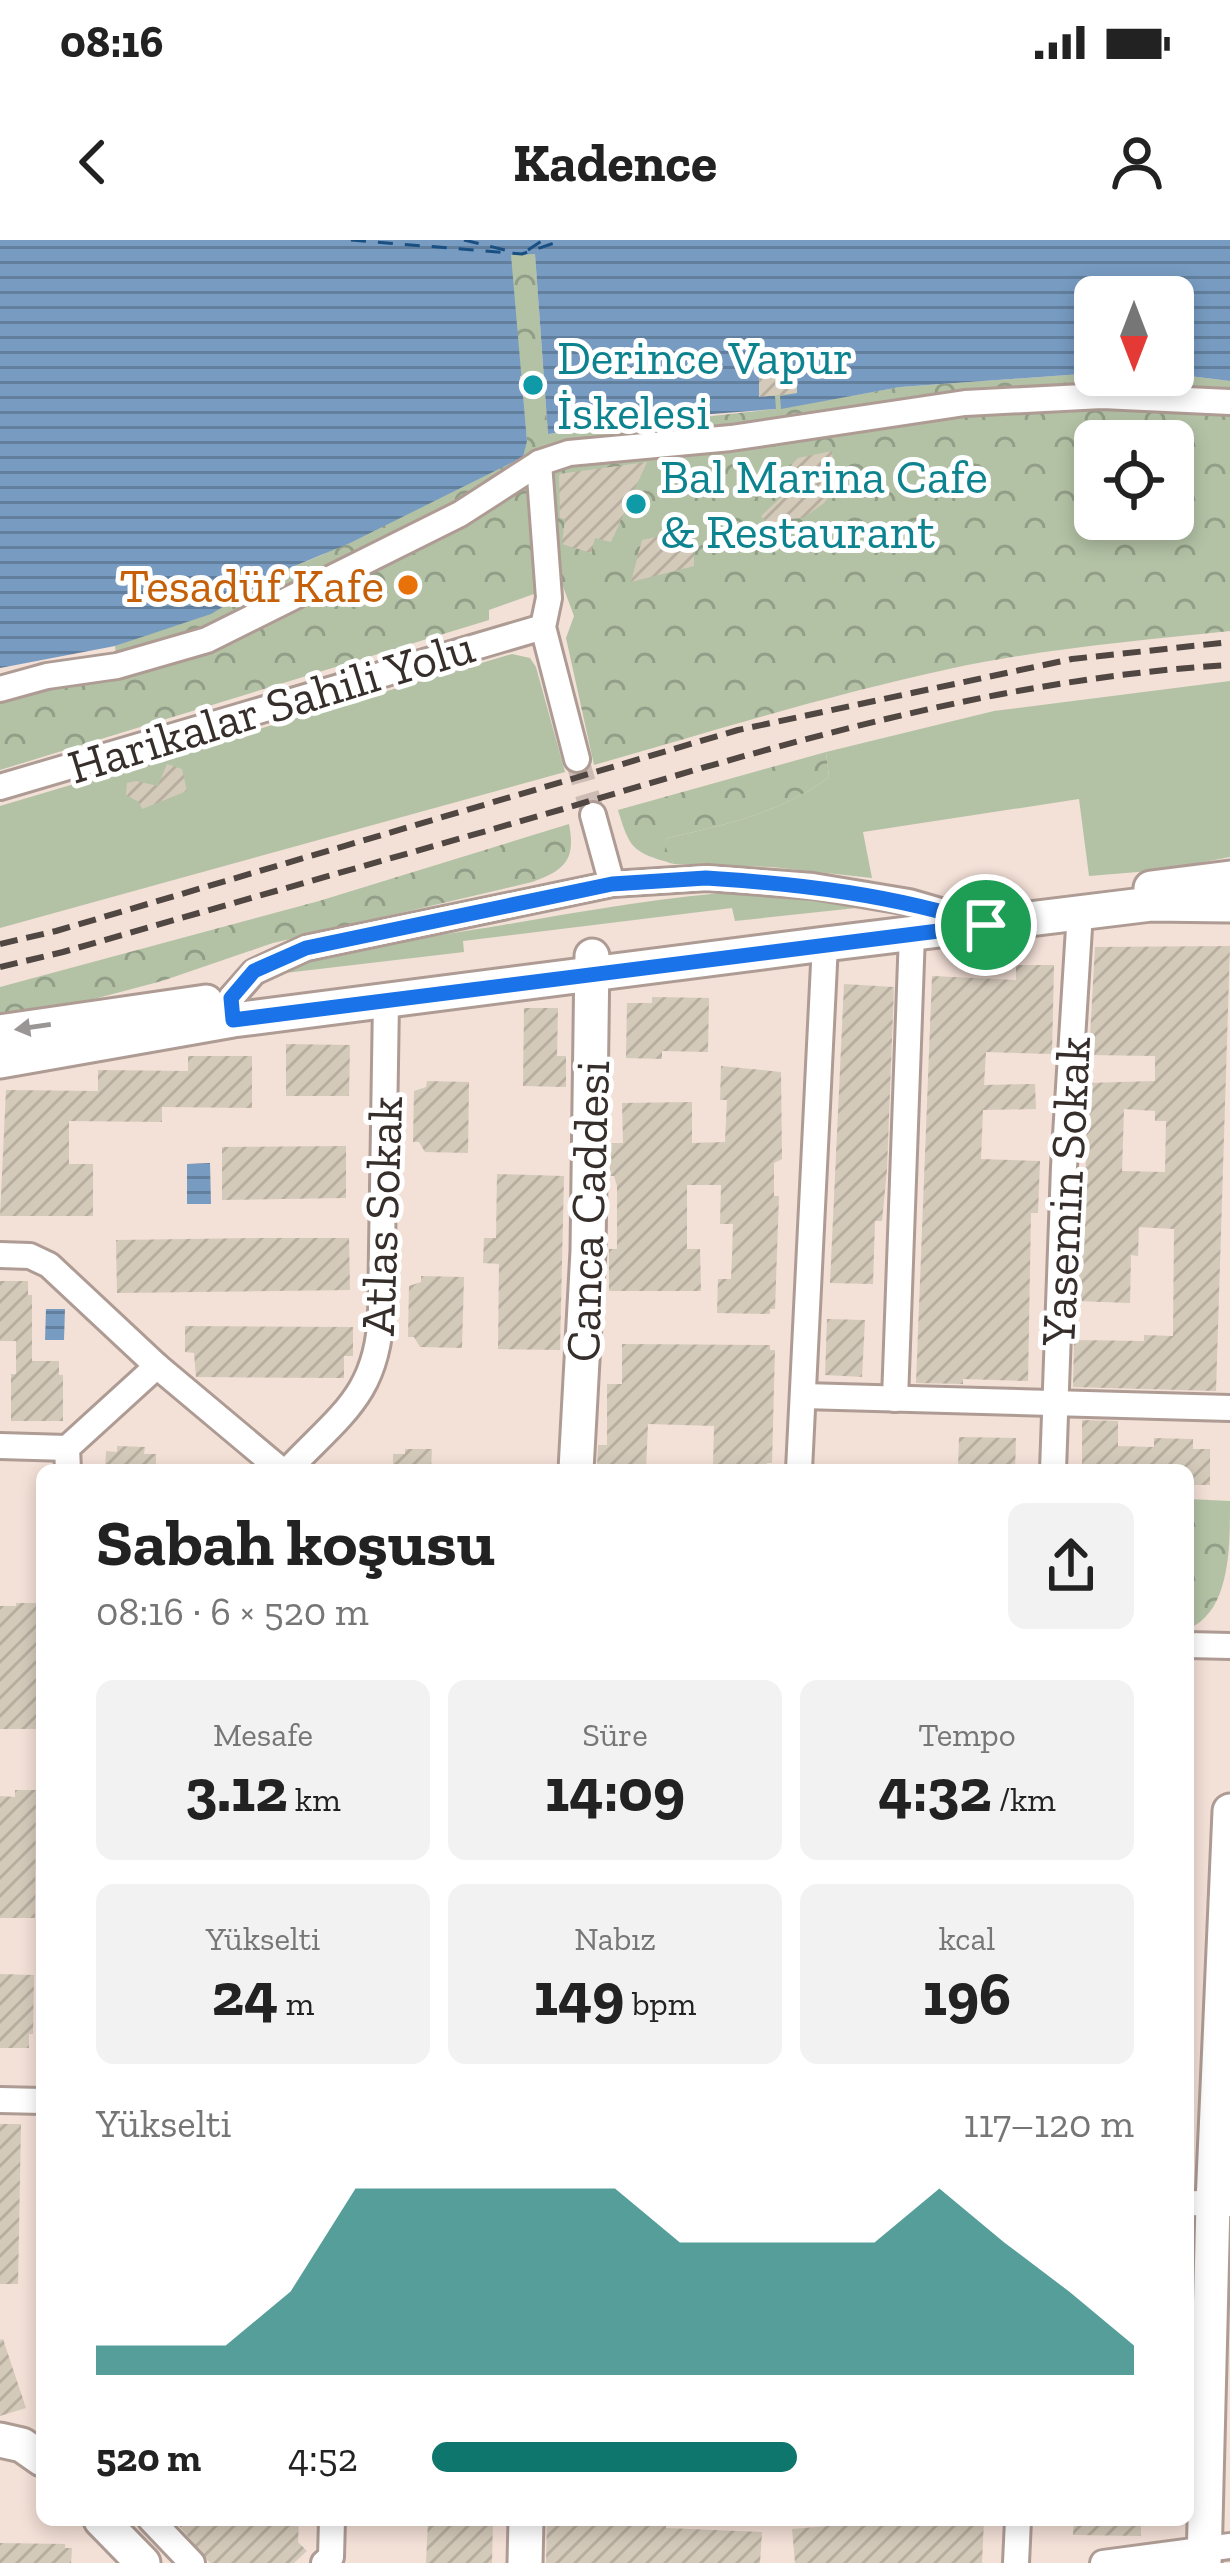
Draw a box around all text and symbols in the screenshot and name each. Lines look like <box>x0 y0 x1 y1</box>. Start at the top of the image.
text: 08:16 <box>60 15 164 69</box>
icon: back <box>60 129 126 195</box>
icon: person <box>1104 129 1170 195</box>
text: Kadence <box>513 130 717 195</box>
north arrow <box>1074 276 1194 396</box>
map controls <box>1074 276 1194 540</box>
place label: Derince Vapur İskelesi <box>557 329 853 441</box>
marker: Derince Vapur İskelesi <box>520 372 546 398</box>
button: locate <box>1074 420 1194 540</box>
place label: Bal Marina Cafe & Restaurant <box>660 448 988 560</box>
marker: Bal Marina Cafe & Restaurant <box>623 491 649 517</box>
place label: Tesadüf Kafe <box>119 557 384 614</box>
marker: Tesadüf Kafe <box>395 572 421 598</box>
street label: Harikalar Sahili Yolu <box>61 618 481 795</box>
pin <box>935 874 1037 976</box>
icon: arrive <box>953 892 1019 958</box>
one-way arrow <box>13 1018 51 1037</box>
street label: Yasemin Sokak <box>1029 1035 1102 1348</box>
street label: Canca Caddesi <box>554 1059 621 1363</box>
street label: Atlas Sokak <box>349 1095 414 1337</box>
text: Sabah koşusu <box>96 1503 495 1582</box>
button: share <box>1008 1503 1134 1629</box>
text: 08:16 · 6 × 520 m <box>96 1588 369 1635</box>
text: Mesafe <box>213 1715 313 1754</box>
text: Süre <box>582 1715 648 1754</box>
text: Tempo <box>918 1715 1016 1754</box>
text: 3.12 <box>185 1754 287 1826</box>
text: 14:09 <box>545 1754 685 1826</box>
text: 4:32 <box>878 1754 991 1826</box>
text: km <box>287 1780 341 1819</box>
text: /km <box>991 1780 1056 1819</box>
text: Yükselti <box>206 1919 320 1958</box>
text: Nabız <box>574 1919 656 1958</box>
text: kcal <box>939 1919 995 1958</box>
text: 24 <box>212 1958 278 2030</box>
text: 149 <box>534 1958 624 2030</box>
text: 196 <box>923 1958 1011 2030</box>
text: m <box>278 1984 314 2023</box>
text: bpm <box>624 1984 696 2023</box>
text: Yükselti <box>96 2100 231 2147</box>
text: 117–120 m <box>963 2100 1134 2147</box>
text: 520 m <box>96 2434 201 2481</box>
text: 4:52 <box>288 2434 358 2481</box>

